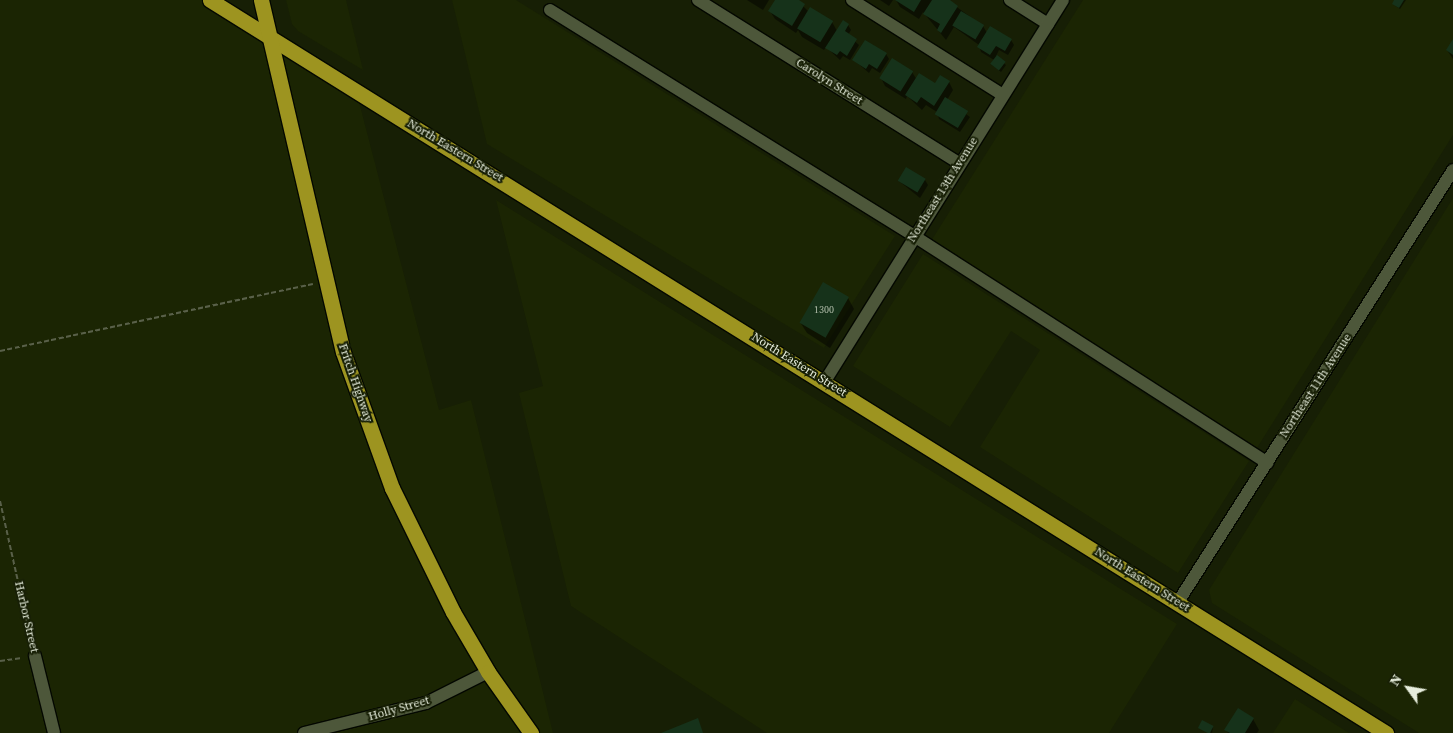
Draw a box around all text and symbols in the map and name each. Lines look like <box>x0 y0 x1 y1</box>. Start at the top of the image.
street label: Carolyn Street <box>793 56 865 108</box>
street label: North Eastern Street <box>404 117 506 185</box>
street label: Northeast 13th Avenue <box>905 135 981 245</box>
house number: 1300 <box>814 304 834 316</box>
street label: North Eastern Street <box>749 330 849 400</box>
street label: Northeast 11th Avenue <box>1277 331 1355 441</box>
street label: Fritch Highway <box>335 342 375 424</box>
street label: North Eastern Street <box>1092 545 1192 615</box>
street label: Harbor Street <box>11 580 41 654</box>
north arrow <box>1383 663 1433 713</box>
text: N <box>1384 670 1406 690</box>
street label: Holly Street <box>367 693 431 725</box>

